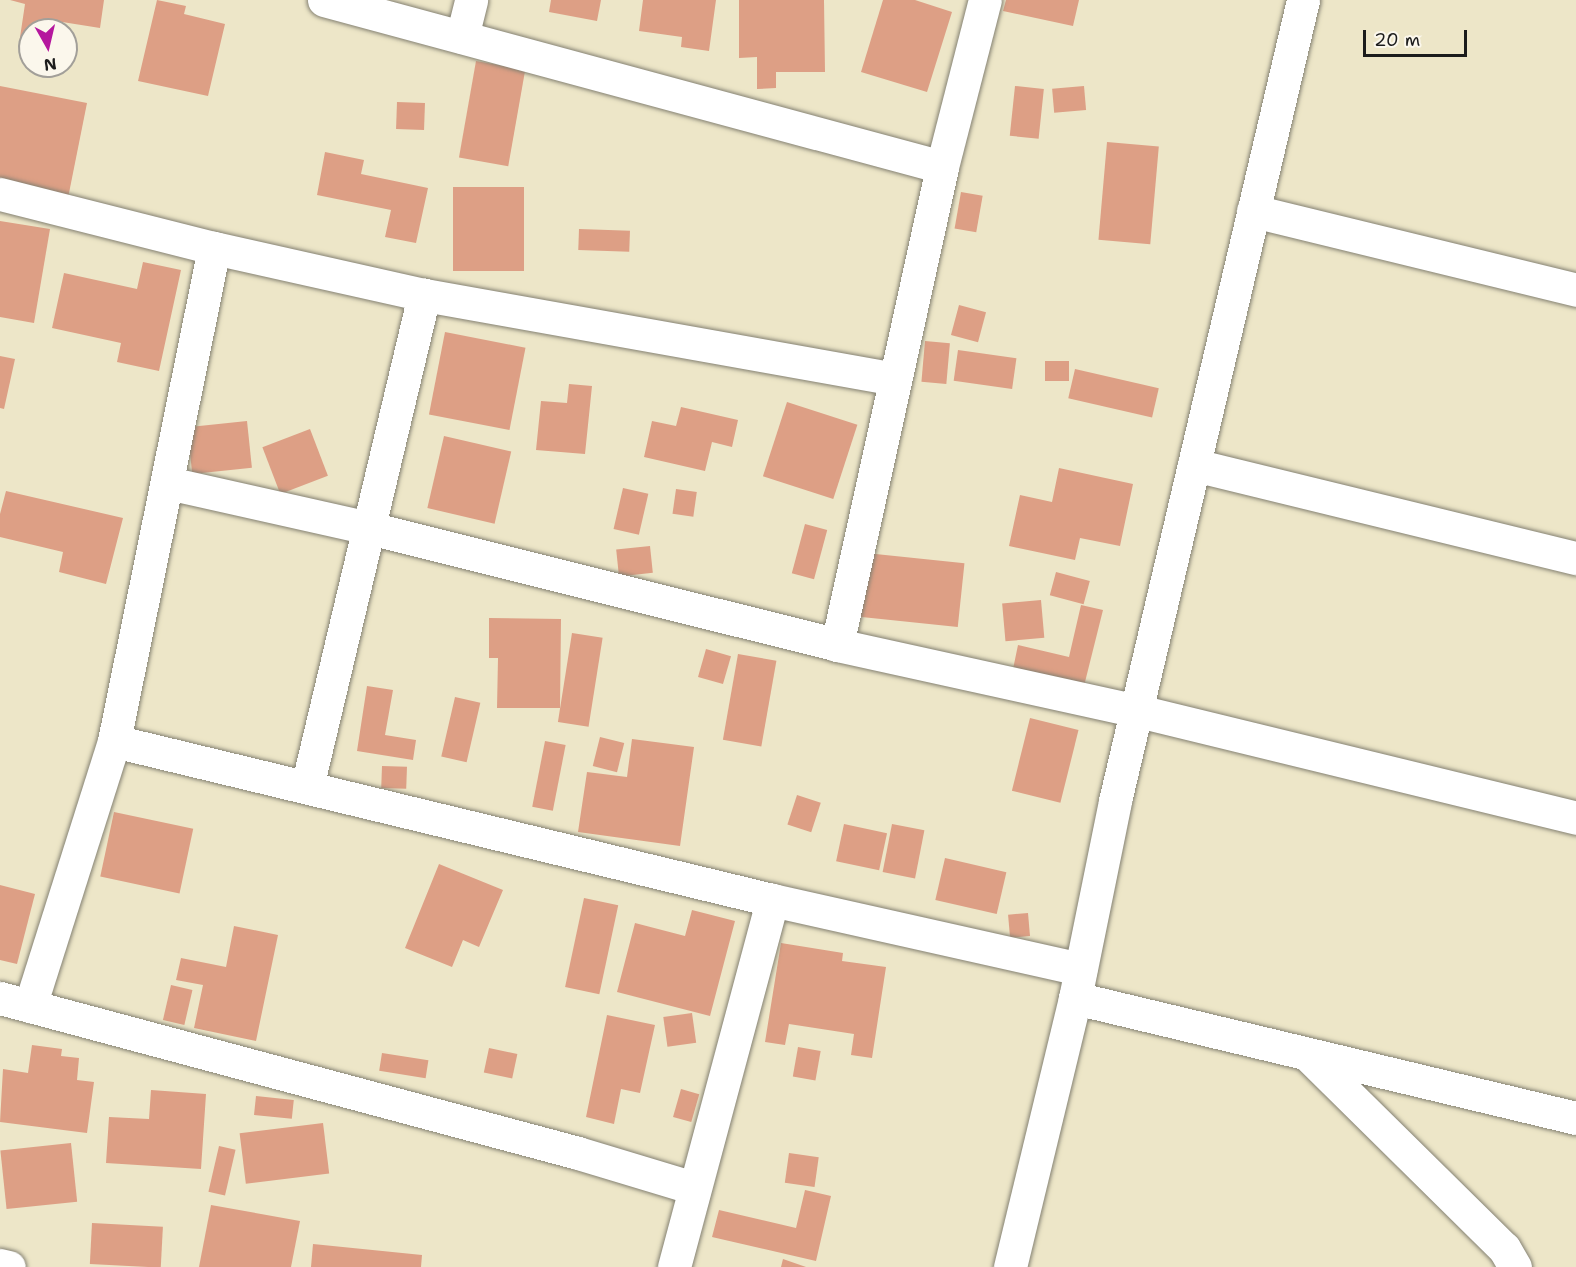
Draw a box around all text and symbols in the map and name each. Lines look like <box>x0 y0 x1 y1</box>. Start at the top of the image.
north arrow <box>18 18 78 78</box>
scale bar <box>1366 18 1470 56</box>
text: 20 m <box>1374 28 1420 52</box>
text: N <box>43 53 58 76</box>

